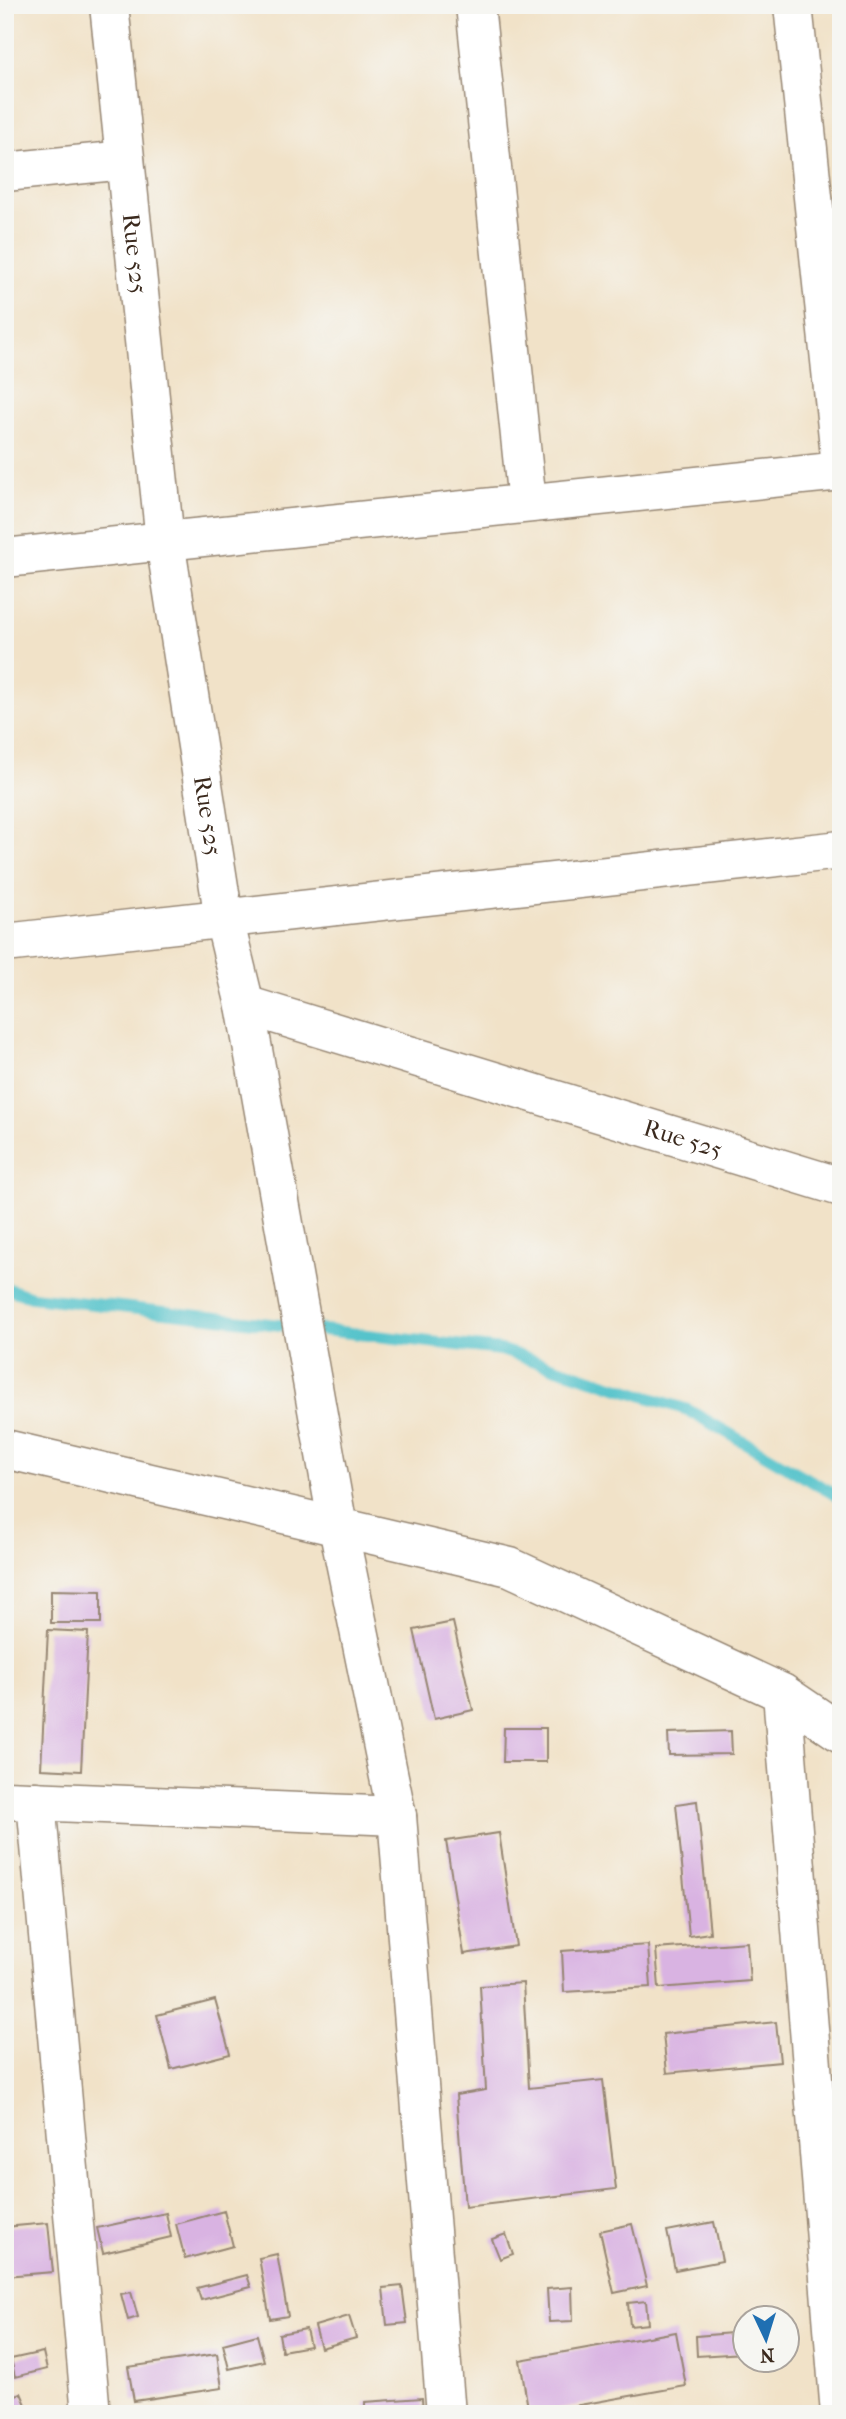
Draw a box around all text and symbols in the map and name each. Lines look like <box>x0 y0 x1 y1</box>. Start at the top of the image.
street label: Rue 525 <box>117 212 153 295</box>
street label: Rue 525 <box>188 774 228 858</box>
street label: Rue 525 <box>640 1114 726 1164</box>
north arrow <box>730 2304 800 2374</box>
text: N <box>759 2343 775 2366</box>

